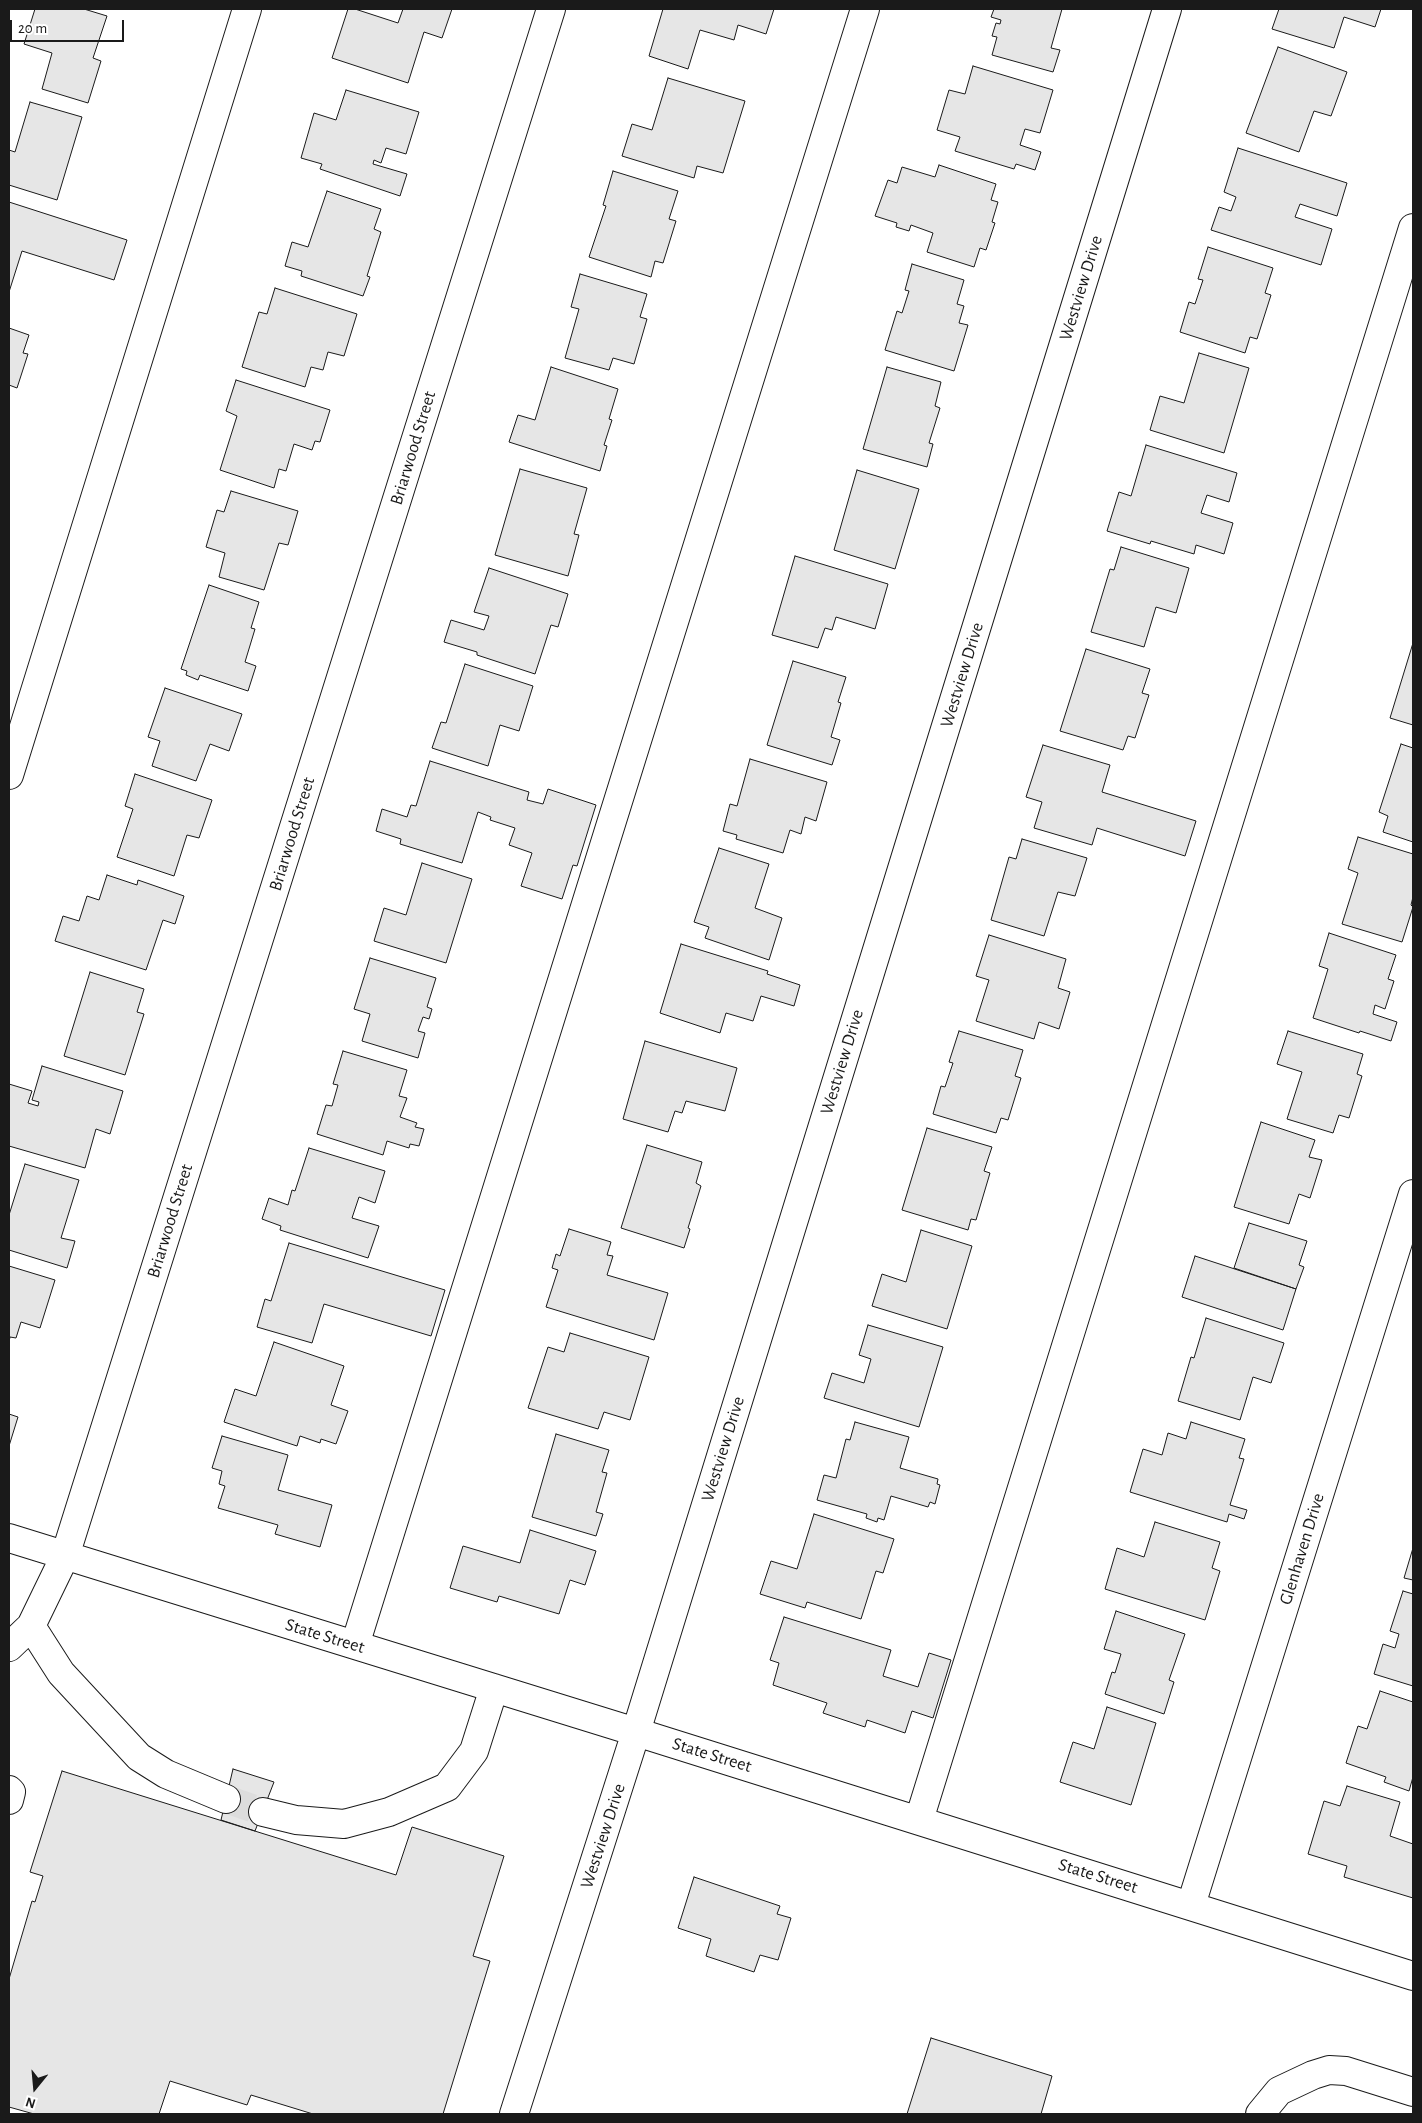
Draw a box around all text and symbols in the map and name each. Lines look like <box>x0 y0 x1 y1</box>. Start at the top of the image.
scale bar <box>12 10 126 42</box>
text: 20 m <box>18 21 47 36</box>
street label: Westview Drive <box>1055 233 1107 343</box>
street label: Briarwood Street <box>385 388 441 508</box>
street label: Westview Drive <box>936 620 988 730</box>
street label: Briarwood Street <box>264 774 320 894</box>
street label: Westview Drive <box>816 1007 868 1117</box>
street label: Briarwood Street <box>142 1161 198 1281</box>
street label: Westview Drive <box>697 1394 749 1504</box>
street label: Glenhaven Drive <box>1275 1491 1329 1607</box>
street label: State Street <box>283 1614 367 1658</box>
street label: State Street <box>670 1733 754 1777</box>
street label: Westview Drive <box>576 1781 630 1891</box>
street label: State Street <box>1056 1854 1140 1898</box>
north arrow <box>10 2063 60 2113</box>
text: N <box>24 2094 37 2110</box>

